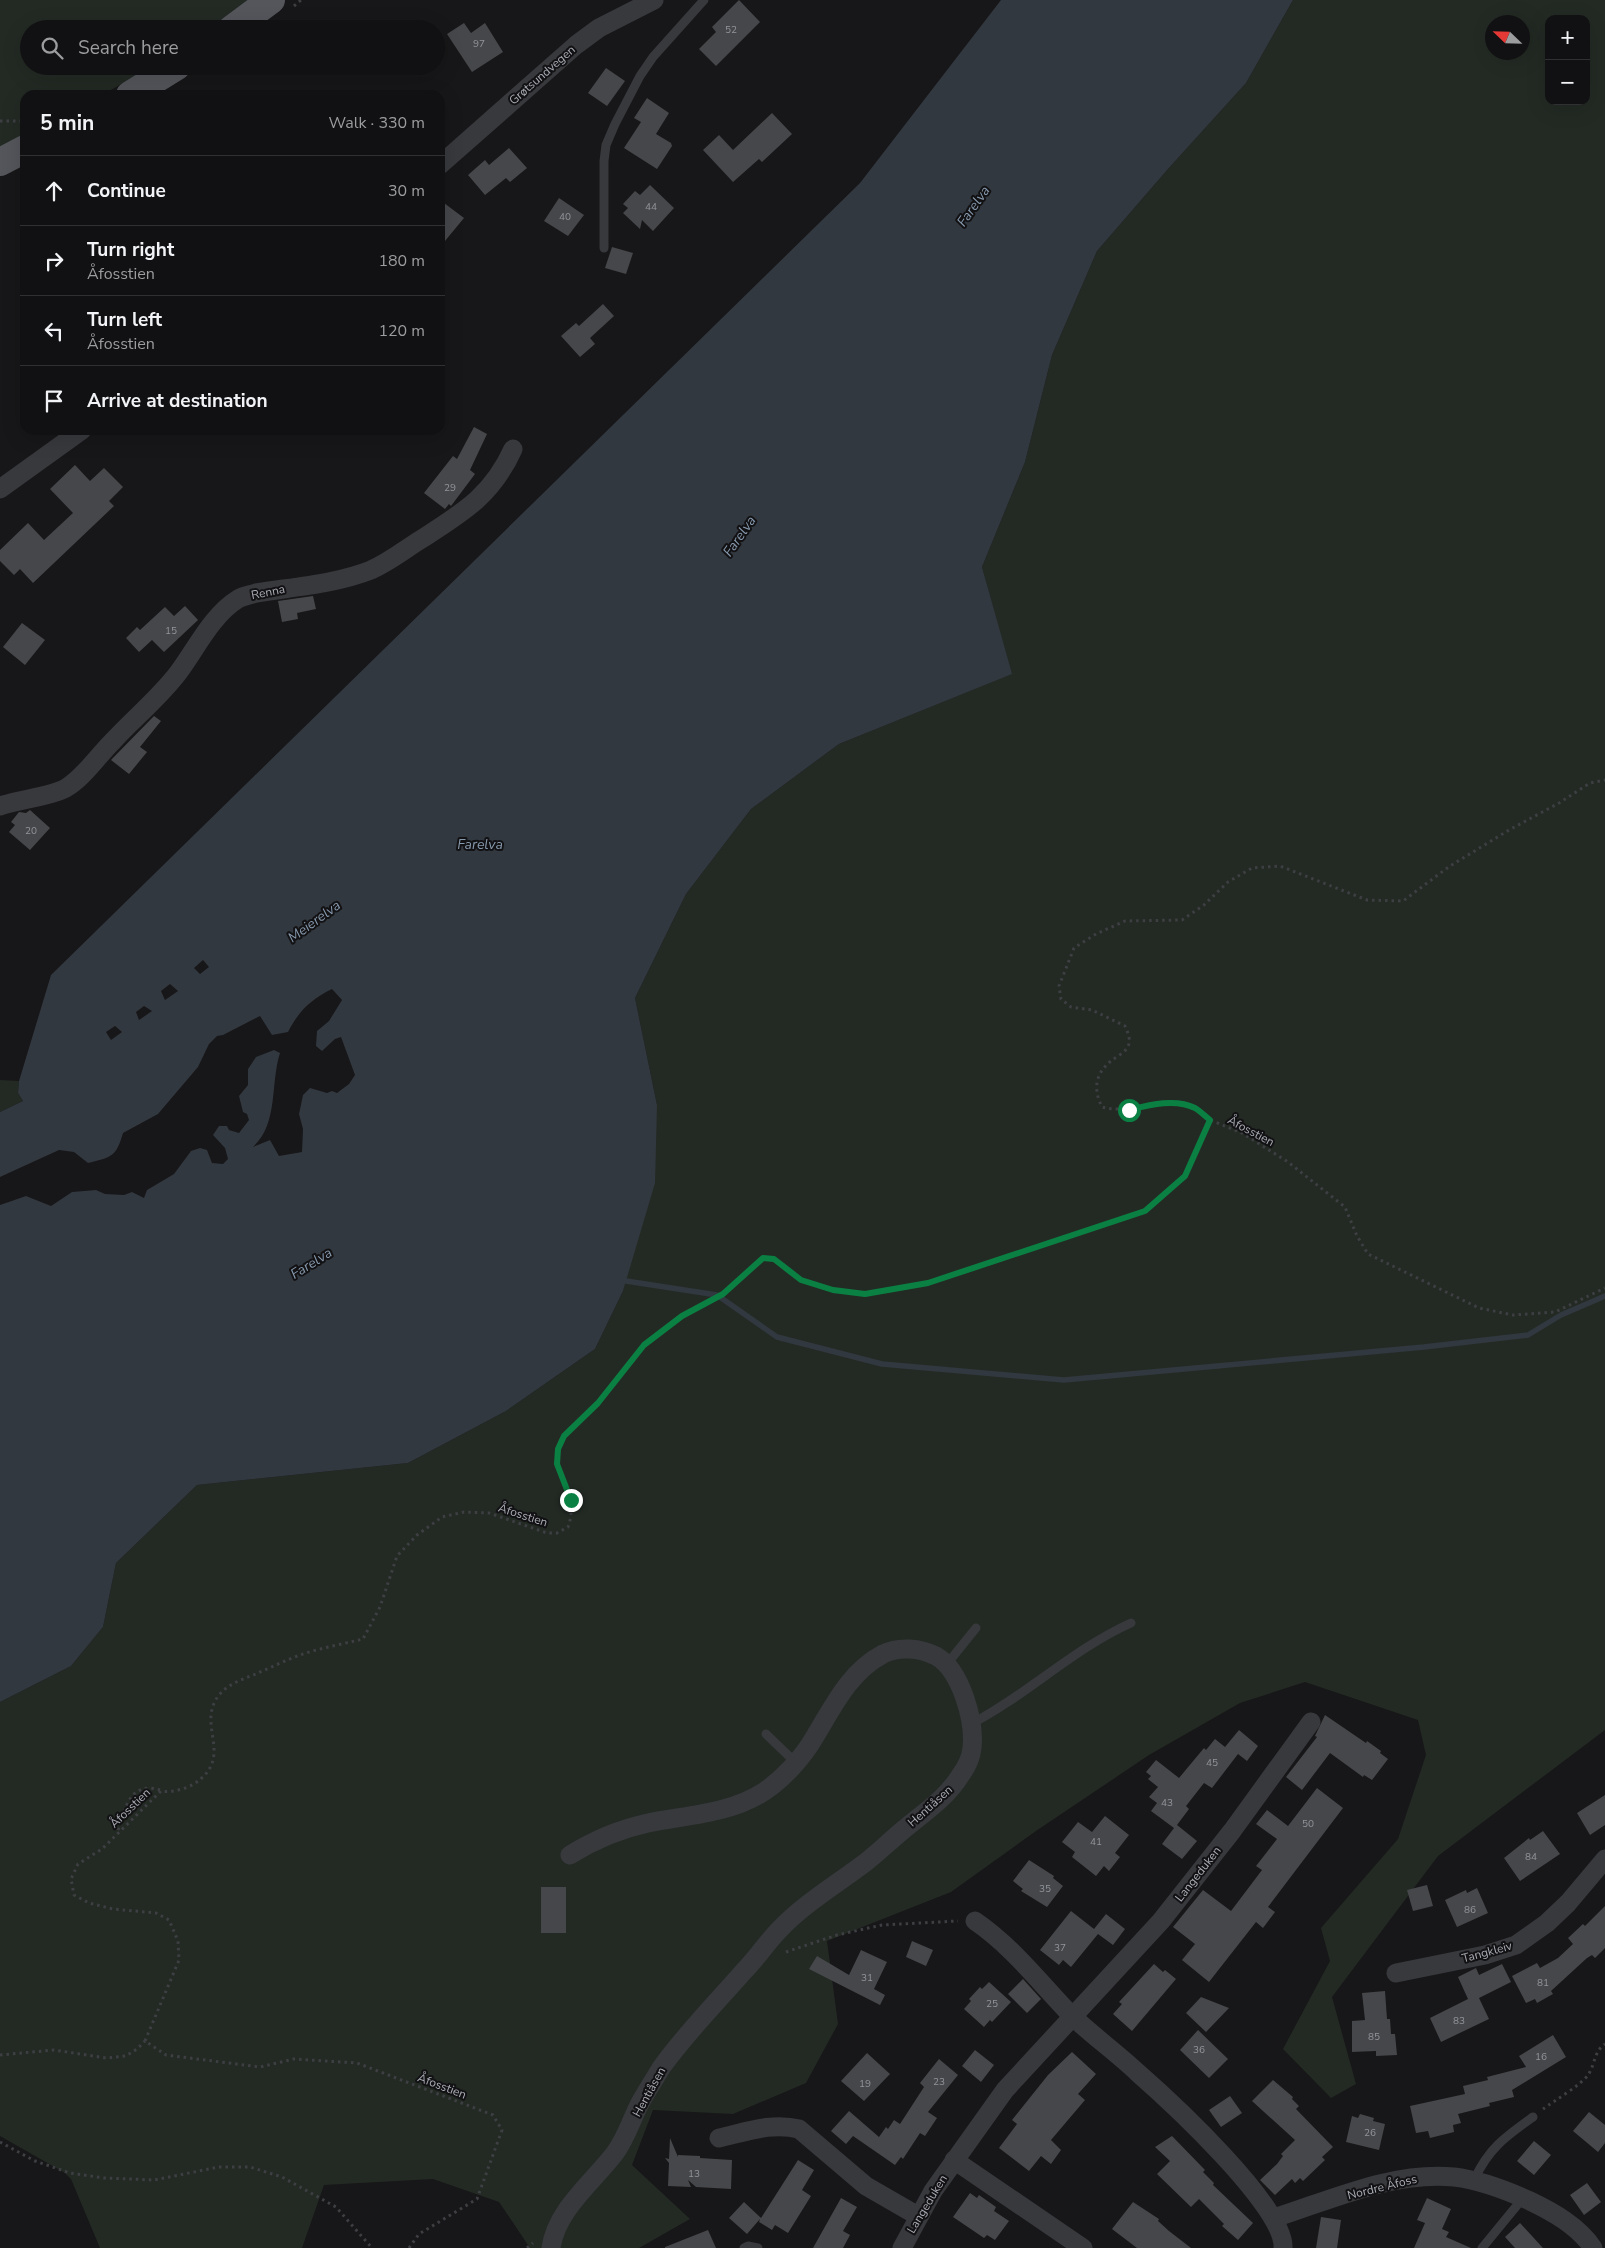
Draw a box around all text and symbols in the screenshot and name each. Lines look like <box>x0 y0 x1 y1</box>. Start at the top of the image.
north arrow <box>1485 15 1530 60</box>
map controls <box>1545 15 1590 105</box>
button: + <box>1545 15 1590 60</box>
search box <box>20 20 445 75</box>
house number: 52 <box>725 23 737 37</box>
icon: search <box>38 34 66 62</box>
text: Search here <box>78 35 179 61</box>
house number: 97 <box>473 37 485 51</box>
street label: Grøtsundvegen <box>506 42 578 108</box>
button: − <box>1545 60 1590 105</box>
text: 5 min <box>40 109 94 137</box>
text: Walk · 330 m <box>329 112 425 134</box>
icon: ahead <box>40 177 68 205</box>
text: Continue <box>87 178 166 204</box>
text: 30 m <box>388 180 425 202</box>
water label: Farelva <box>953 182 994 230</box>
house number: 44 <box>645 200 657 214</box>
house number: 40 <box>559 210 571 224</box>
text: Turn right <box>87 237 174 263</box>
icon: right <box>40 247 68 275</box>
text: 180 m <box>378 250 425 272</box>
text: Åfosstien <box>87 263 155 285</box>
text: Turn left <box>87 307 162 333</box>
icon: left <box>40 317 68 345</box>
text: 120 m <box>378 320 425 342</box>
text: Åfosstien <box>87 333 155 355</box>
icon: arrive <box>40 387 68 415</box>
text: Arrive at destination <box>87 388 268 414</box>
house number: 29 <box>444 481 456 495</box>
water label: Farelva <box>719 512 760 560</box>
street label: Renna <box>250 581 286 603</box>
house number: 15 <box>165 624 177 638</box>
house number: 20 <box>25 824 37 838</box>
water label: Farelva <box>457 835 503 854</box>
water label: Meierelva <box>284 896 345 947</box>
route start <box>1118 1099 1141 1122</box>
street label: Åfosstien <box>1225 1112 1277 1150</box>
water label: Farelva <box>287 1243 336 1284</box>
route end <box>560 1489 583 1512</box>
street label: Åfosstien <box>496 1500 550 1530</box>
house number: 45 <box>1206 1756 1218 1770</box>
street label: Hentiåsen <box>904 1782 956 1830</box>
street label: Åfosstien <box>106 1785 154 1831</box>
house number: 43 <box>1161 1796 1173 1810</box>
house number: 50 <box>1302 1817 1314 1831</box>
house number: 41 <box>1090 1835 1102 1849</box>
street label: Langeduken <box>1171 1843 1225 1905</box>
house number: 84 <box>1525 1850 1537 1864</box>
house number: 35 <box>1039 1882 1051 1896</box>
house number: 86 <box>1464 1903 1476 1917</box>
street label: Tangkleiv <box>1460 1937 1515 1966</box>
house number: 37 <box>1054 1941 1066 1955</box>
house number: 31 <box>861 1971 873 1985</box>
house number: 81 <box>1537 1976 1549 1990</box>
house number: 25 <box>986 1997 998 2011</box>
house number: 83 <box>1453 2014 1465 2028</box>
house number: 85 <box>1368 2030 1380 2044</box>
house number: 36 <box>1193 2043 1205 2057</box>
house number: 16 <box>1535 2050 1547 2064</box>
street label: Hentiåsen <box>629 2064 669 2120</box>
street label: Åfosstien <box>415 2069 469 2103</box>
house number: 23 <box>933 2075 945 2089</box>
house number: 19 <box>859 2077 871 2091</box>
house number: 26 <box>1364 2126 1376 2140</box>
house number: 13 <box>688 2167 700 2181</box>
street label: Nordre Åfoss <box>1346 2171 1419 2203</box>
street label: Langeduken <box>903 2172 951 2236</box>

